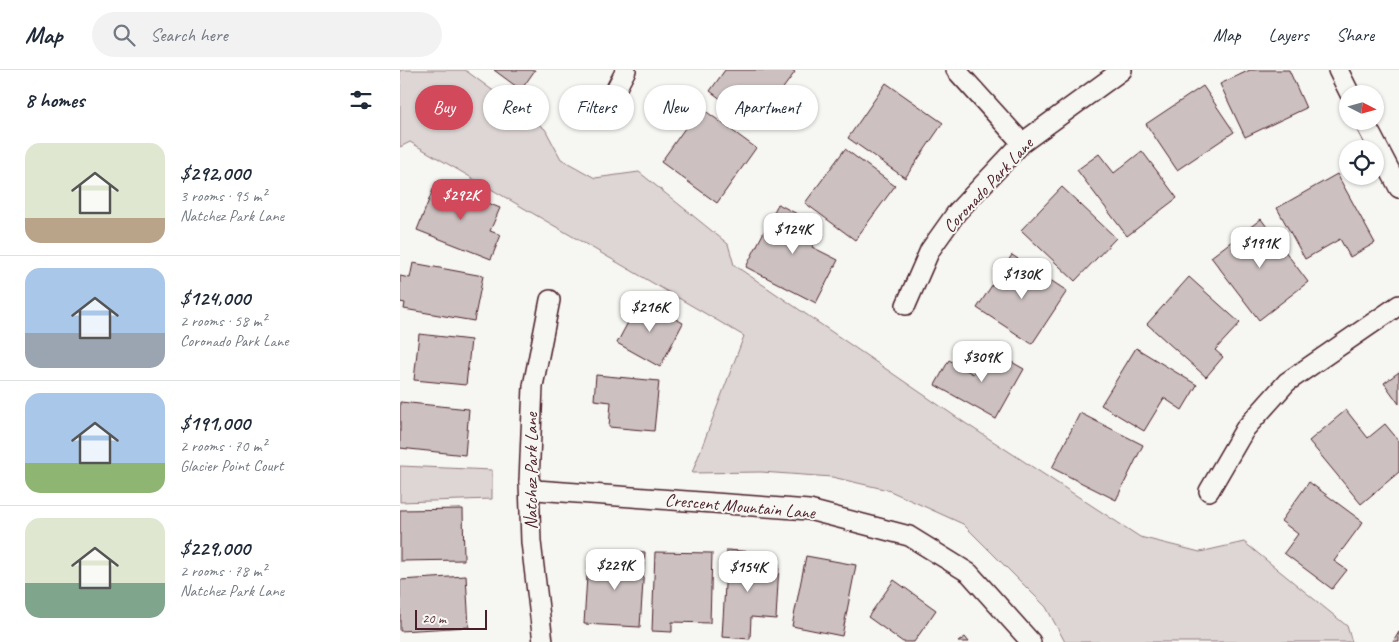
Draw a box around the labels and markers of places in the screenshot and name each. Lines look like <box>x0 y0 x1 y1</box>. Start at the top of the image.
pin: $292K <box>426 178 496 221</box>
pin: $124K <box>758 212 828 255</box>
pin: $191K <box>1225 226 1295 269</box>
pin: $130K <box>987 258 1057 300</box>
pin: $216K <box>615 290 685 333</box>
pin: $309K <box>947 340 1017 383</box>
pin: $229K <box>580 548 650 591</box>
pin: $154K <box>713 550 783 593</box>

